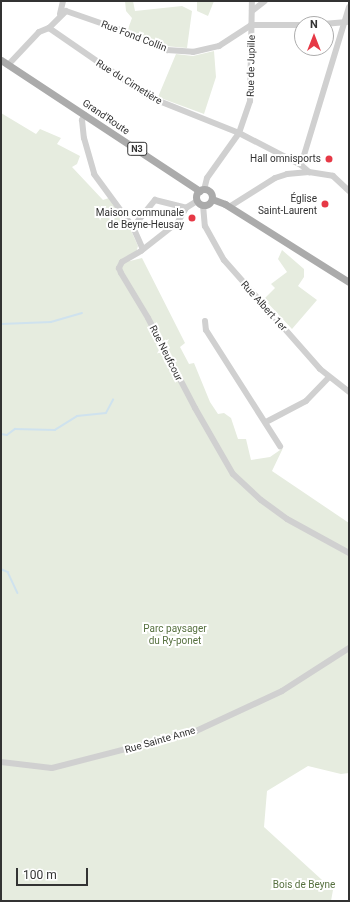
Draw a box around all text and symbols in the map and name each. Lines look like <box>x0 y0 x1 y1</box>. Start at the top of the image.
north arrow <box>294 16 334 56</box>
street label: Rue Fond Collin <box>100 18 168 54</box>
text: N <box>310 18 318 31</box>
street label: Rue de Jupille <box>244 35 258 97</box>
street label: Rue du Cimetière <box>94 57 164 107</box>
street label: Grand'Route <box>80 97 132 137</box>
road number: N3 <box>127 142 147 156</box>
place label: Hall omnisports <box>250 153 321 165</box>
marker: Hall omnisports <box>324 154 334 164</box>
place label: Église Saint-Laurent <box>258 192 317 216</box>
marker: Église Saint-Laurent <box>320 199 330 209</box>
place label: Maison communale de Beyne-Heusay <box>96 206 184 230</box>
marker: Maison communale de Beyne-Heusay <box>187 213 197 223</box>
street label: Rue Albert 1er <box>238 279 290 333</box>
street label: Rue Neufcour <box>147 323 185 383</box>
park label: Parc paysager du Ry-ponet <box>143 622 207 646</box>
street label: Rue Sainte Anne <box>123 724 197 756</box>
scale bar <box>18 860 90 886</box>
text: 100 m <box>23 868 57 882</box>
park label: Bois de Beyne <box>273 879 335 891</box>

